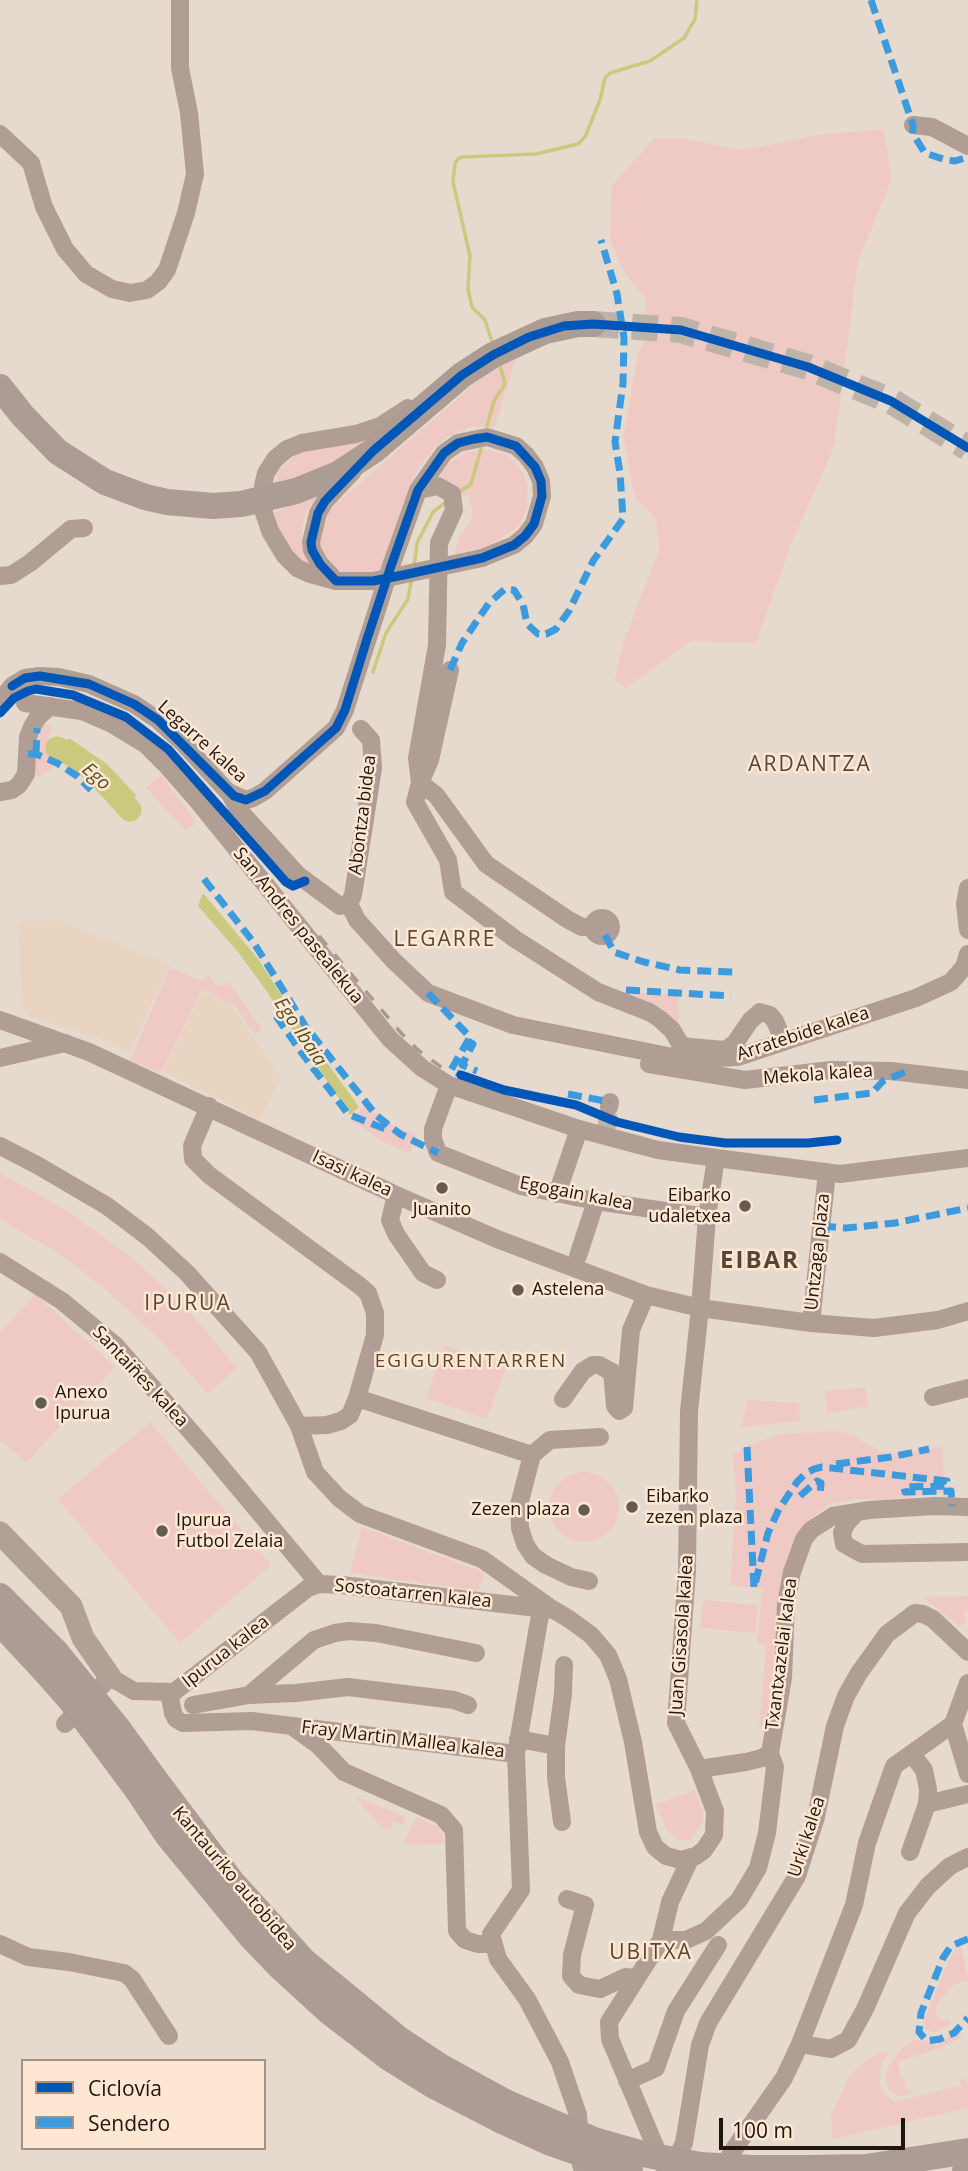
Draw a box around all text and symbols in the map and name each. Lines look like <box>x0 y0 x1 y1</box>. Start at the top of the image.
street label: Legarre kalea <box>153 696 251 788</box>
district label: ARDANTZA <box>749 752 871 778</box>
street label: Abontza bidea <box>345 754 381 876</box>
water label: Ego <box>77 758 115 796</box>
street label: San Andres pasealekua <box>228 844 368 1008</box>
district label: LEGARRE <box>394 927 496 953</box>
water label: Ego Ibaia <box>269 993 331 1071</box>
street label: Arratebide kalea <box>734 1002 872 1066</box>
street label: Mekola kalea <box>762 1060 874 1090</box>
street label: Isasi kalea <box>309 1146 395 1202</box>
street label: Egogain kalea <box>518 1172 634 1216</box>
marker: Juanito <box>434 1180 450 1196</box>
place label: Eibarko udaletxea <box>648 1185 731 1228</box>
street label: Untzaga plaza <box>801 1192 835 1312</box>
marker: Eibarko udaletxea <box>737 1198 753 1214</box>
place label: Juanito <box>413 1199 471 1221</box>
district label: EIBAR <box>721 1247 799 1275</box>
place label: Astelena <box>532 1279 604 1301</box>
marker: Astelena <box>510 1282 526 1298</box>
district label: IPURUA <box>145 1291 231 1317</box>
street label: Santaiñes kalea <box>88 1322 192 1432</box>
district label: EGIGURENTARREN <box>376 1351 566 1373</box>
place label: Anexo Ipurua <box>55 1382 110 1424</box>
marker: Anexo Ipurua <box>33 1395 49 1411</box>
place label: Eibarko zezen plaza <box>646 1486 743 1528</box>
place label: Zezen plaza <box>471 1499 570 1521</box>
marker: Eibarko zezen plaza <box>624 1499 640 1515</box>
marker: Zezen plaza <box>576 1502 592 1518</box>
place label: Ipurua Futbol Zelaia <box>176 1510 283 1552</box>
marker: Ipurua Futbol Zelaia <box>154 1523 170 1539</box>
street label: Juan Gisasola kalea <box>666 1554 698 1716</box>
street label: Sostoatarren kalea <box>334 1575 492 1613</box>
street label: Txantxazelai kalea <box>762 1577 802 1731</box>
street label: Ipurua kalea <box>178 1611 274 1693</box>
street label: Fray Martin Mallea kalea <box>300 1717 506 1763</box>
street label: Urki kalea <box>784 1794 830 1880</box>
street label: Kantauriko autobidea <box>167 1803 301 1955</box>
district label: UBITXA <box>610 1940 692 1966</box>
legend <box>21 2059 266 2150</box>
text: Ciclovía <box>88 2074 162 2102</box>
scale bar <box>723 2104 908 2148</box>
text: Sendero <box>88 2109 170 2137</box>
text: 100 m <box>732 2116 793 2144</box>

